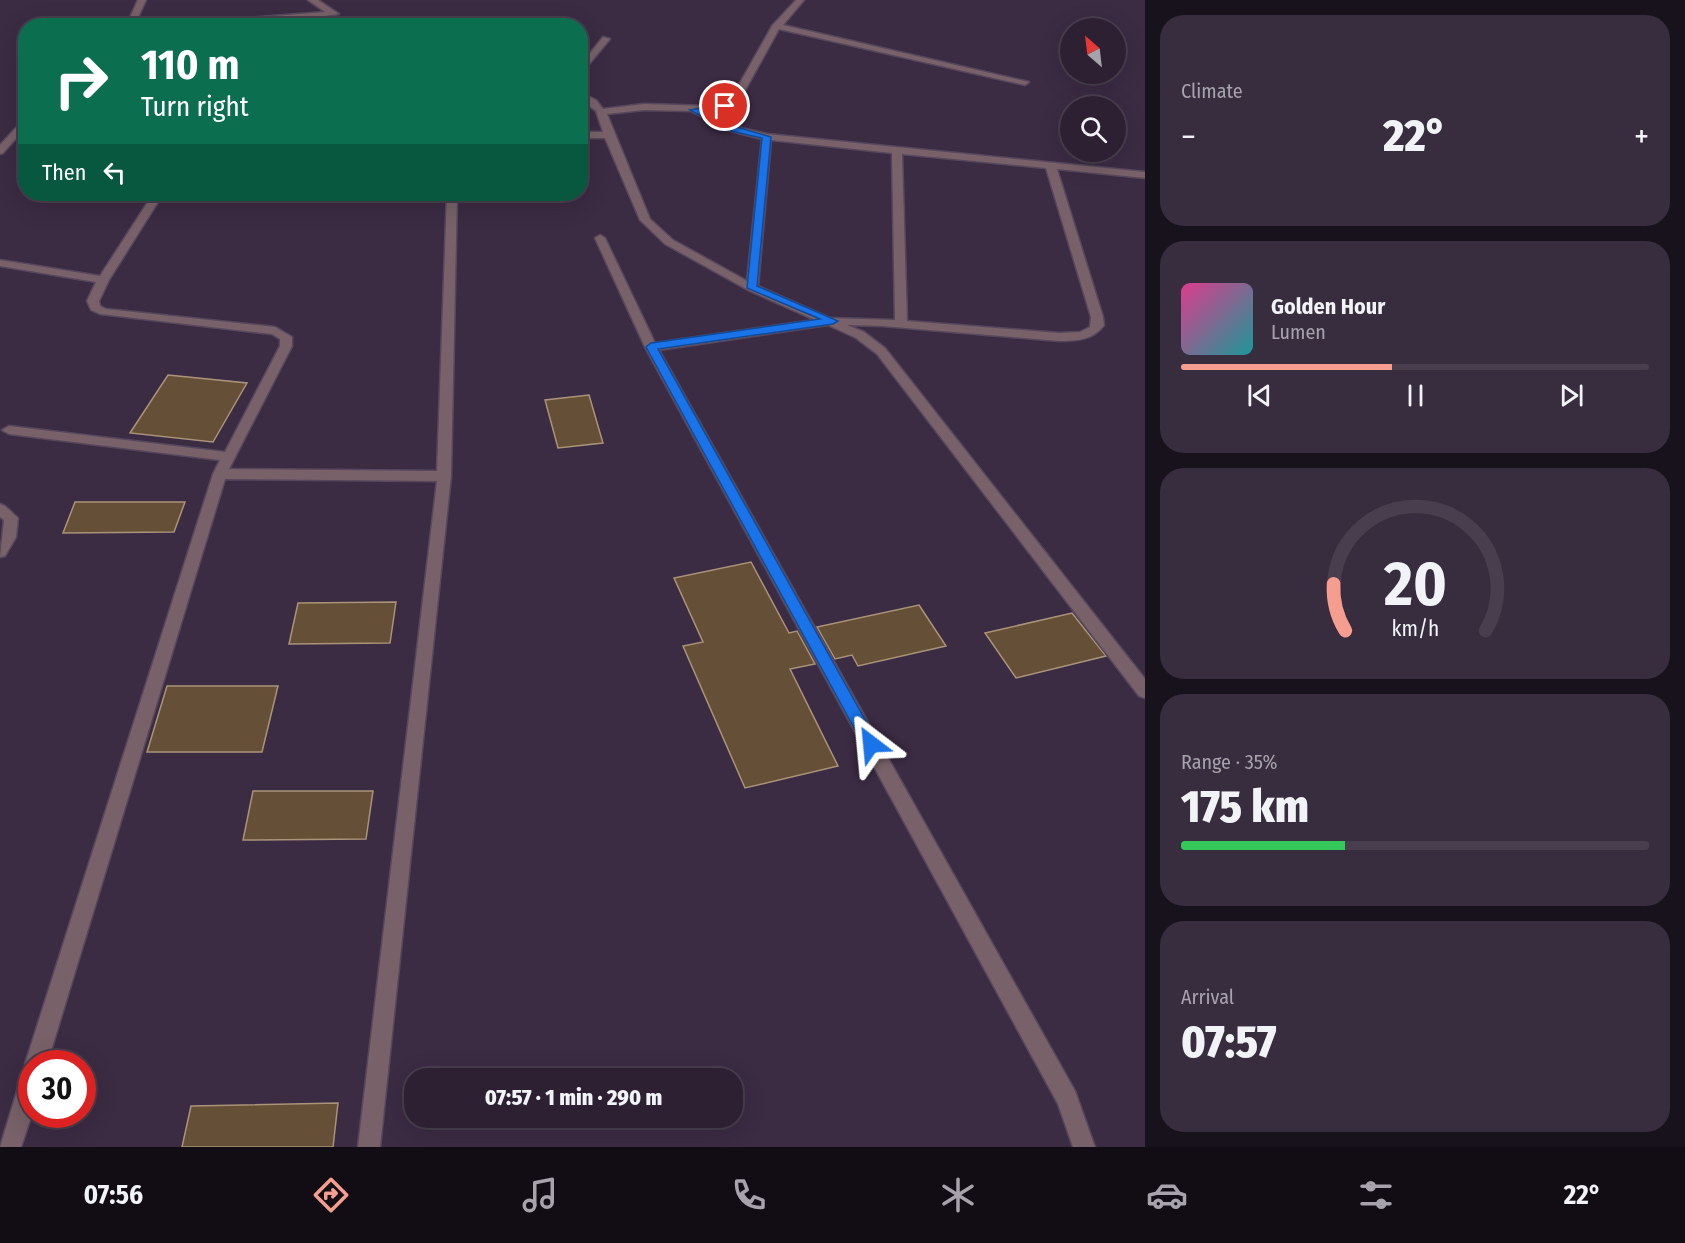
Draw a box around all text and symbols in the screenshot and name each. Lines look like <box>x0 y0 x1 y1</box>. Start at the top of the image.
north arrow <box>1060 18 1126 84</box>
map controls <box>1060 18 1126 162</box>
text: 110 m <box>141 40 240 90</box>
icon: right <box>42 42 120 120</box>
text: Climate <box>1181 79 1243 103</box>
pin <box>699 80 750 131</box>
icon: arrive <box>708 89 741 122</box>
text: Turn right <box>141 91 249 123</box>
button: search <box>1060 96 1126 162</box>
text: 22° <box>1383 109 1447 163</box>
text: − <box>1181 117 1196 157</box>
text: + <box>1634 117 1649 157</box>
icon: left <box>98 156 131 189</box>
text: Then <box>42 159 86 186</box>
text: Golden Hour <box>1271 293 1385 320</box>
text: Lumen <box>1271 320 1326 344</box>
icon: previous <box>1243 379 1276 412</box>
icon: pause <box>1399 379 1432 412</box>
icon: next <box>1555 379 1588 412</box>
text: 20 <box>1383 547 1446 622</box>
text: km/h <box>1391 616 1439 642</box>
position arrow <box>839 712 903 776</box>
text: Range · 35% <box>1181 750 1277 774</box>
text: 175 km <box>1181 780 1309 834</box>
text: Arrival <box>1181 985 1234 1009</box>
text: 07:57 <box>1181 1015 1276 1069</box>
speed limit sign: 30 <box>18 1050 96 1128</box>
text: 07:57 · 1 min · 290 m <box>485 1084 662 1111</box>
icon: directions <box>310 1174 352 1216</box>
icon: music <box>519 1174 561 1216</box>
icon: phone <box>728 1174 770 1216</box>
icon: climate <box>937 1174 979 1216</box>
icon: car <box>1146 1174 1188 1216</box>
icon: filters <box>1355 1174 1397 1216</box>
text: 07:56 <box>83 1179 143 1211</box>
text: 22° <box>1564 1179 1601 1211</box>

